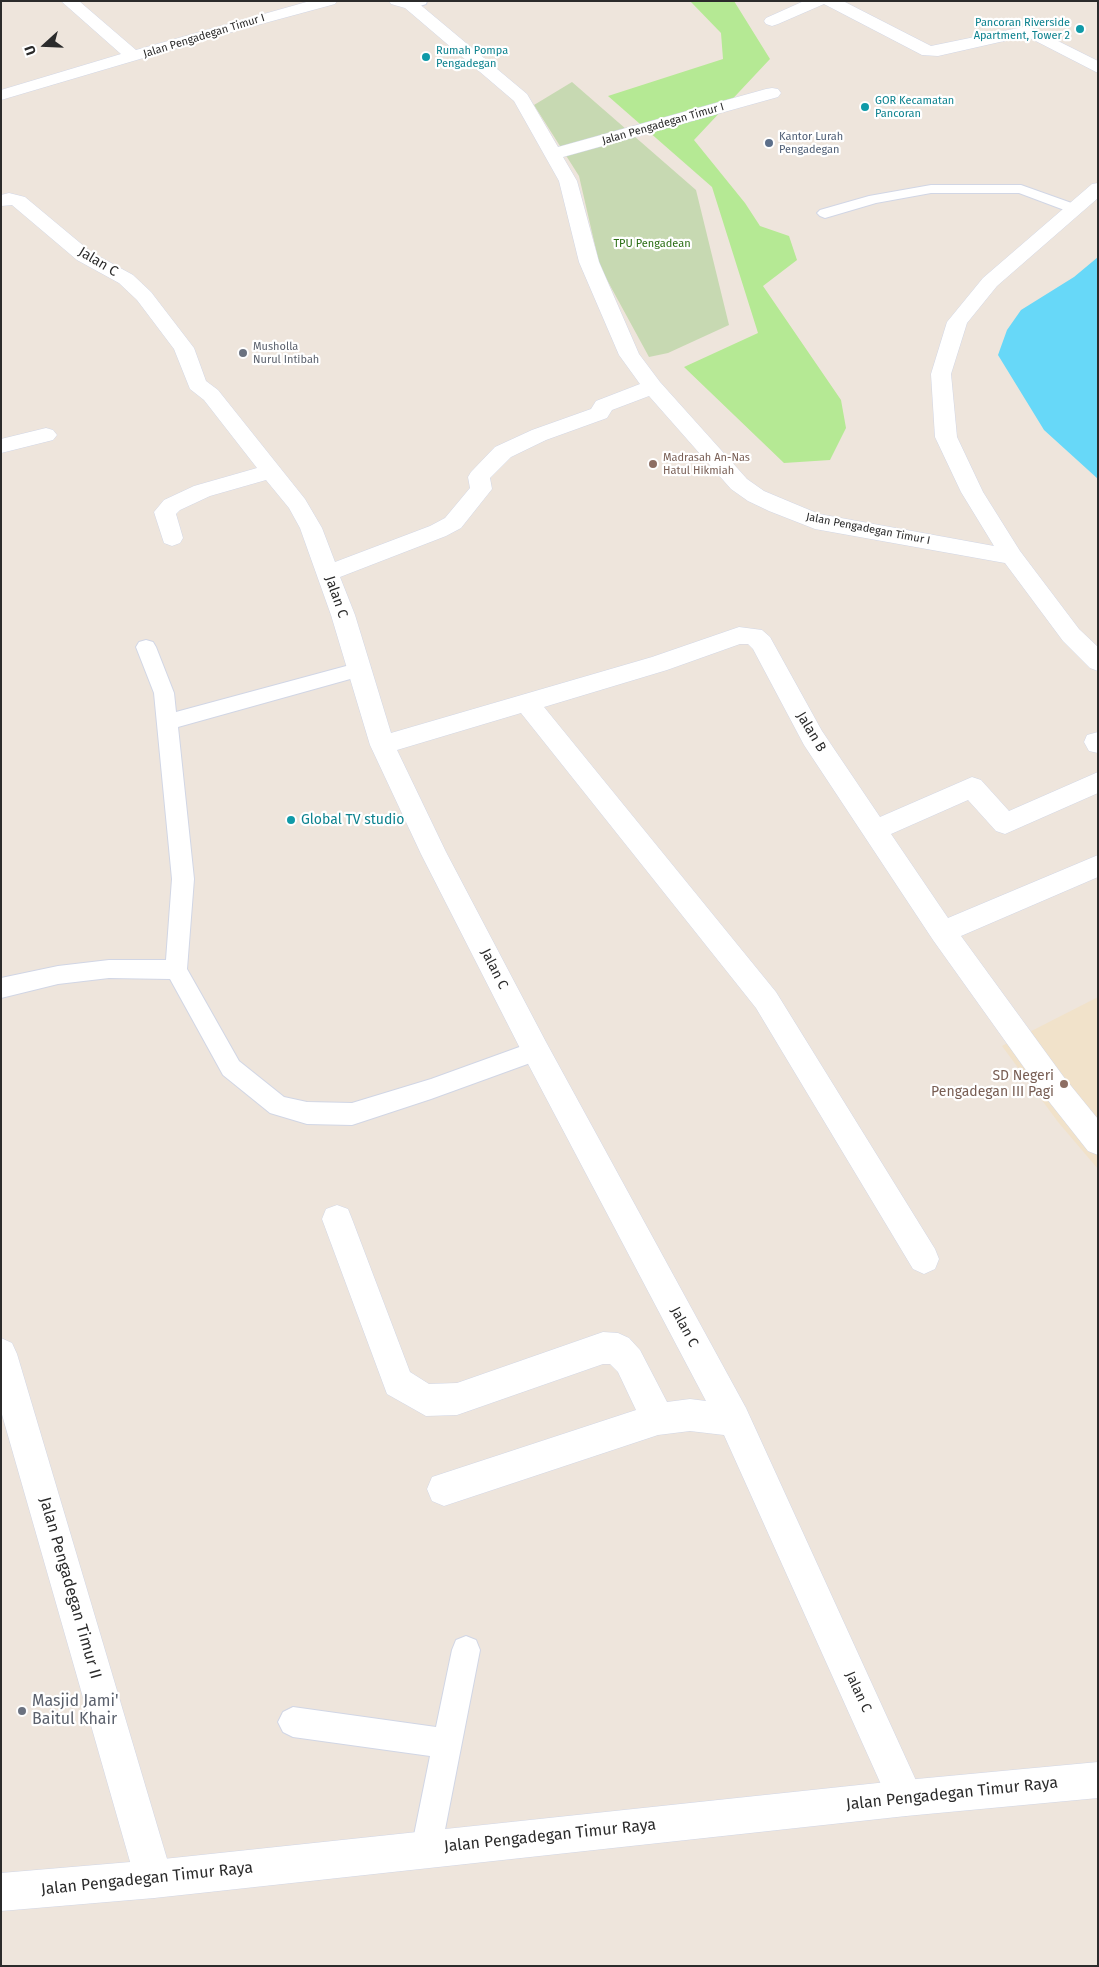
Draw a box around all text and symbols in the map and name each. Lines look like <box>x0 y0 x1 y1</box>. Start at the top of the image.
street label: Jalan Pengadegan Timur I <box>142 11 266 61</box>
place label: Pancoran Riverside Apartment, Tower 2 <box>974 16 1070 42</box>
north arrow <box>20 20 70 70</box>
marker: Pancoran Riverside Apartment, Tower 2 <box>1074 23 1086 35</box>
text: U <box>21 43 40 57</box>
place label: Rumah Pompa Pengadegan <box>436 44 508 70</box>
marker: Rumah Pompa Pengadegan <box>420 51 432 63</box>
place label: GOR Kecamatan Pancoran <box>875 94 954 120</box>
street label: Jalan Pengadegan Timur I <box>601 100 725 148</box>
marker: GOR Kecamatan Pancoran <box>859 101 871 113</box>
place label: Kantor Lurah Pengadegan <box>779 130 843 156</box>
marker: Kantor Lurah Pengadegan <box>763 137 775 149</box>
park label: TPU Pengadean <box>613 237 691 251</box>
street label: Jalan C <box>75 244 121 280</box>
place label: Musholla Nurul Intibah <box>253 340 319 366</box>
marker: Musholla Nurul Intibah <box>237 347 249 359</box>
place label: Madrasah An-Nas Hatul Hikmiah <box>663 451 750 477</box>
marker: Madrasah An-Nas Hatul Hikmiah <box>647 458 659 470</box>
street label: Jalan Pengadegan Timur I <box>805 510 931 548</box>
street label: Jalan C <box>321 574 351 620</box>
street label: Jalan B <box>793 709 829 755</box>
place label: Global TV studio <box>301 812 404 828</box>
marker: Global TV studio <box>285 814 297 826</box>
street label: Jalan C <box>477 946 511 992</box>
place label: SD Negeri Pengadegan III Pagi <box>931 1068 1054 1100</box>
marker: SD Negeri Pengadegan III Pagi <box>1058 1078 1070 1090</box>
street label: Jalan C <box>666 1304 702 1350</box>
street label: Jalan Pengadegan Timur II <box>35 1495 105 1681</box>
street label: Jalan C <box>841 1669 875 1715</box>
place label: Masjid Jami' Baitul Khair <box>32 1692 119 1730</box>
marker: Masjid Jami' Baitul Khair <box>16 1705 28 1717</box>
street label: Jalan Pengadegan Timur Raya <box>845 1773 1059 1815</box>
street label: Jalan Pengadegan Timur Raya <box>443 1815 657 1857</box>
street label: Jalan Pengadegan Timur Raya <box>40 1858 254 1900</box>

